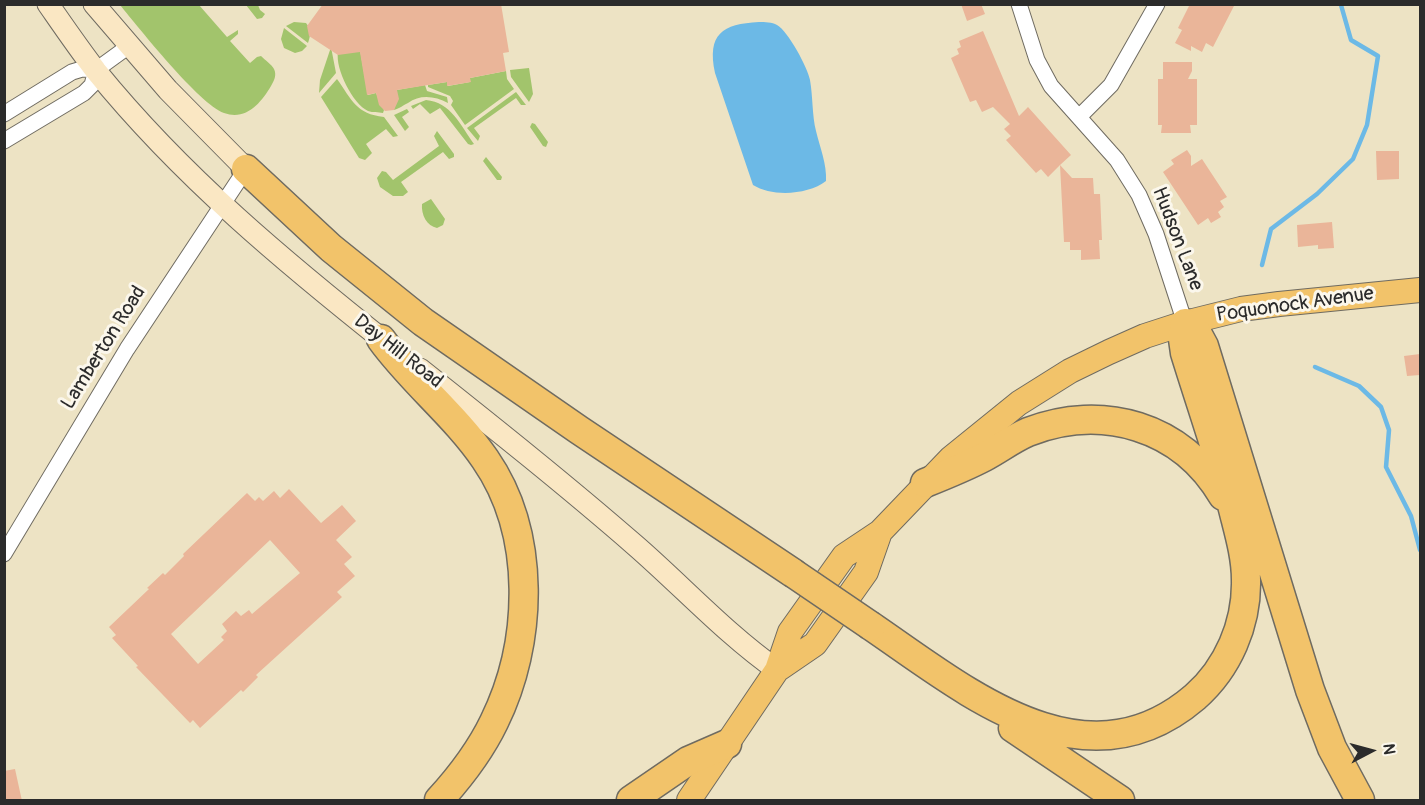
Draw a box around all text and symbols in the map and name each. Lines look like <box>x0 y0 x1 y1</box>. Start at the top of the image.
street label: Hudson Lane <box>1146 184 1208 294</box>
street label: Lamberton Road <box>57 282 151 414</box>
street label: Poquonock Avenue <box>1215 282 1375 328</box>
street label: Day Hill Road <box>349 310 447 394</box>
north arrow <box>1341 721 1401 781</box>
text: N <box>1378 743 1399 756</box>

